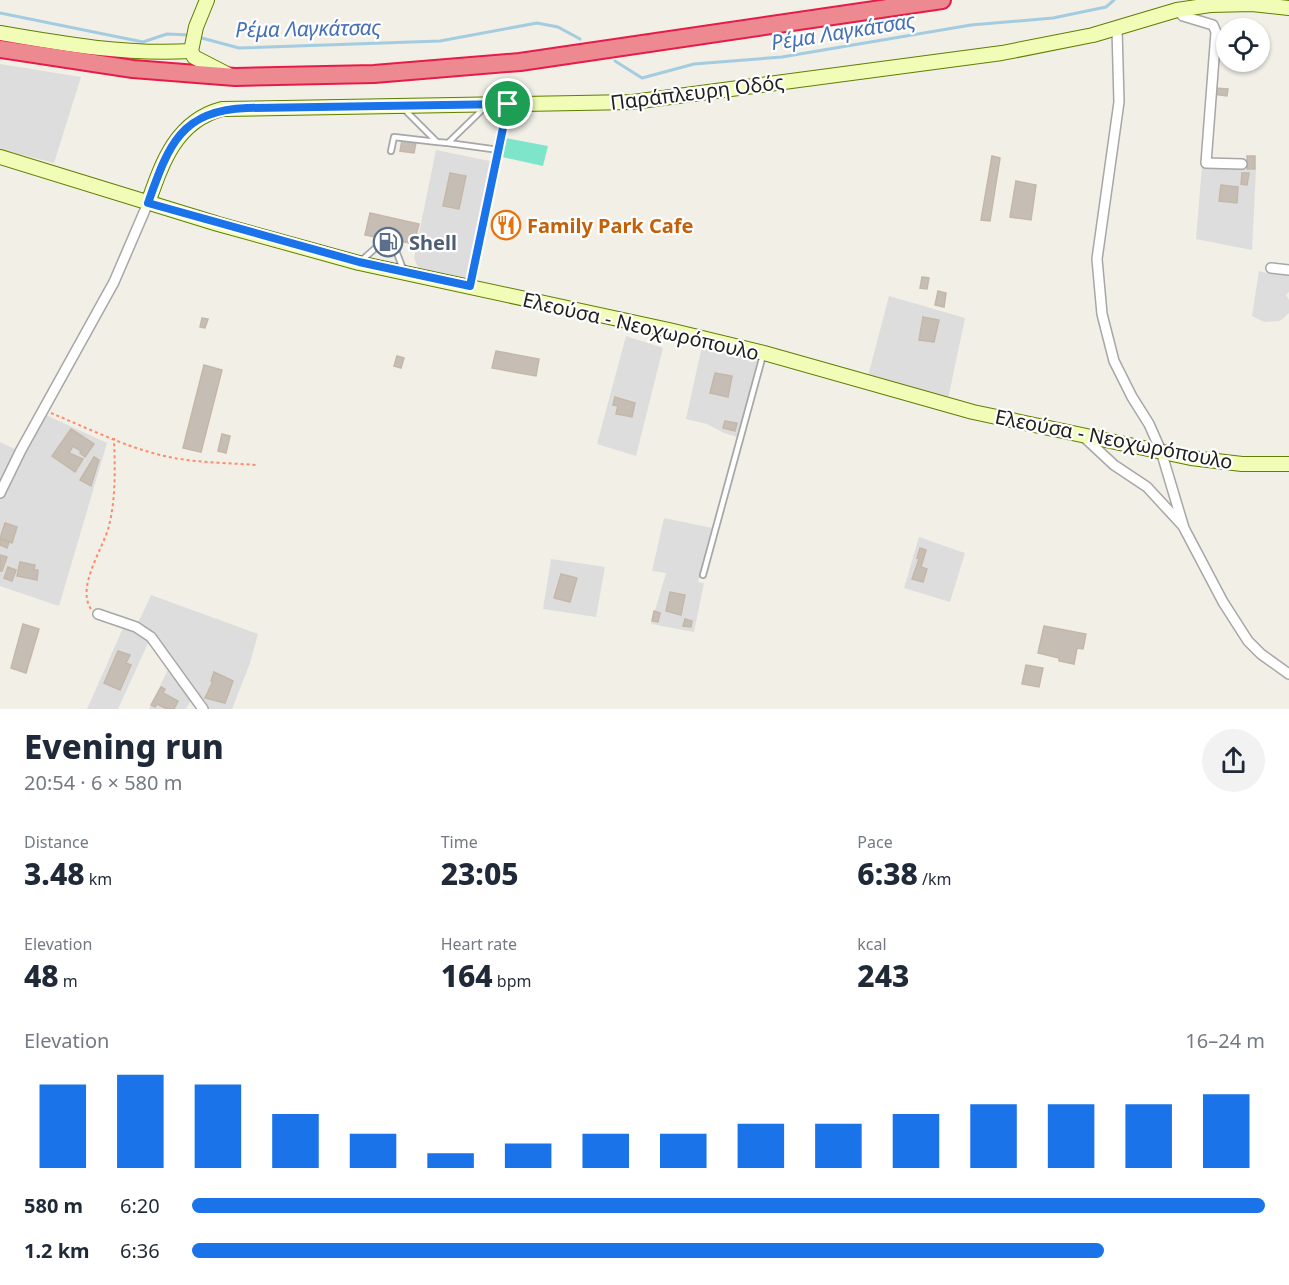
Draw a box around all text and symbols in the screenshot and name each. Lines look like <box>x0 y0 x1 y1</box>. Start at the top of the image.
water label: Ρέμα Λαγκάτσας <box>769 6 917 56</box>
water label: Ρέμα Λαγκάτσας <box>235 13 381 43</box>
map controls <box>1216 18 1270 72</box>
button: locate <box>1216 18 1270 72</box>
street label: Παράπλευρη Οδός <box>609 68 786 116</box>
pin <box>482 78 533 129</box>
icon: arrive <box>491 87 524 120</box>
restaurant icon: Family Park Cafe <box>490 209 522 241</box>
place label: Family Park Cafe <box>527 212 694 239</box>
fuel station icon: Shell <box>372 226 404 258</box>
place label: Shell <box>409 229 457 256</box>
street label: Ελεούσα - Νεοχωρόπουλο <box>520 286 762 366</box>
street label: Ελεούσα - Νεοχωρόπουλο <box>993 403 1235 475</box>
text: Evening run <box>24 724 224 769</box>
button: share <box>1202 729 1265 792</box>
text: 20:54 · 6 × 580 m <box>24 769 182 796</box>
text: Distance <box>24 831 89 853</box>
text: Time <box>441 831 478 853</box>
text: Pace <box>857 831 893 853</box>
text: 3.48 <box>24 853 85 894</box>
text: 23:05 <box>441 853 519 894</box>
text: 6:38 <box>857 853 918 894</box>
text: km <box>85 868 112 890</box>
text: /km <box>918 868 952 890</box>
text: Elevation <box>24 933 92 955</box>
text: Heart rate <box>441 933 517 955</box>
text: kcal <box>857 933 887 955</box>
text: 48 <box>24 955 59 996</box>
text: 164 <box>441 955 493 996</box>
text: 243 <box>857 955 909 996</box>
text: m <box>59 970 78 992</box>
text: bpm <box>493 970 532 992</box>
text: Elevation <box>24 1027 109 1054</box>
text: 16–24 m <box>1185 1027 1265 1054</box>
text: 580 m <box>24 1192 83 1219</box>
text: 6:20 <box>120 1192 160 1219</box>
text: 1.2 km <box>24 1237 90 1264</box>
text: 6:36 <box>120 1237 160 1264</box>

